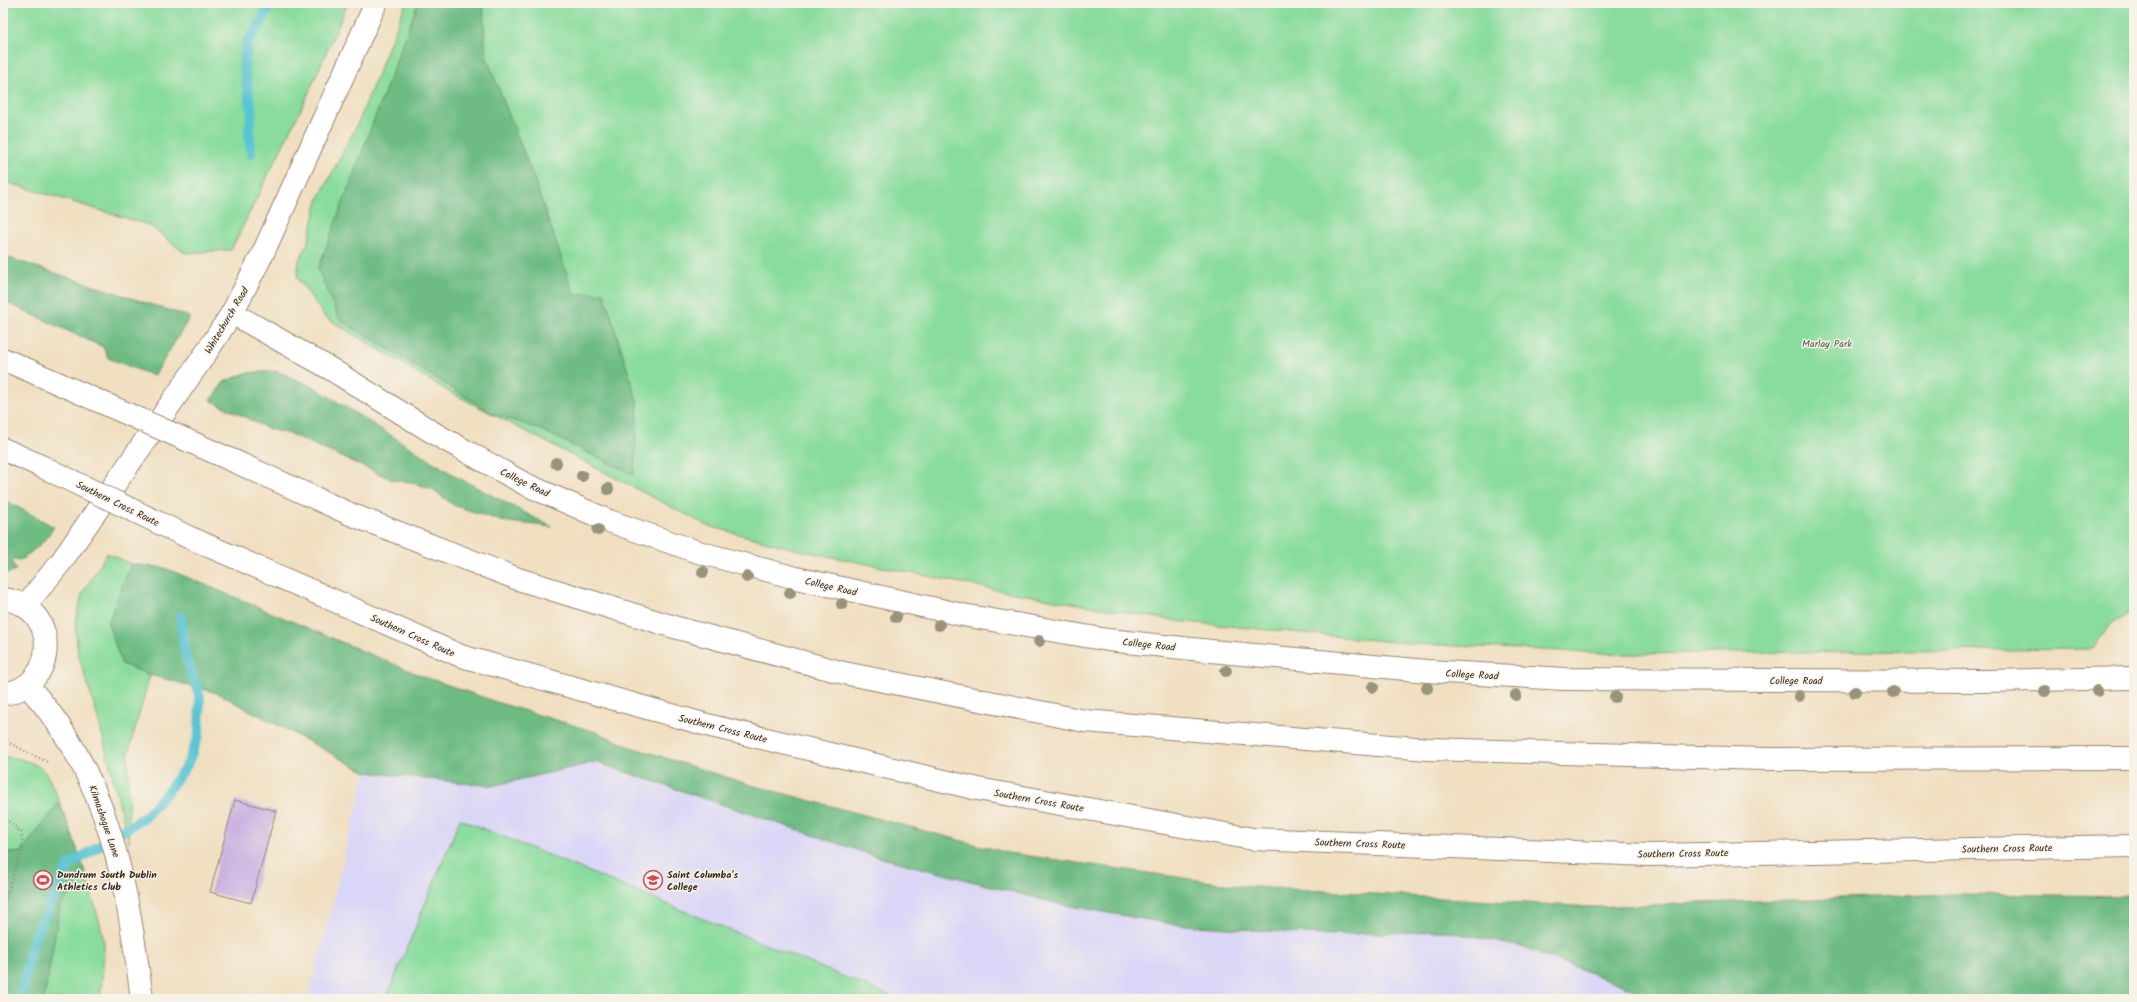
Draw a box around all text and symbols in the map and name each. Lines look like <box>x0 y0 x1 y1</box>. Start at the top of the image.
street label: Whitechurch Road <box>200 283 254 357</box>
park label: Marlay Park <box>1802 336 1852 352</box>
street label: College Road <box>497 464 553 502</box>
street label: Southern Cross Route <box>73 477 162 531</box>
street label: College Road <box>803 573 859 601</box>
street label: Southern Cross Route <box>368 610 458 662</box>
street label: College Road <box>1122 634 1177 656</box>
street label: College Road <box>1445 666 1500 684</box>
street label: College Road <box>1769 673 1824 689</box>
street label: Southern Cross Route <box>677 710 769 748</box>
street label: Kilmashogue Lane <box>84 783 124 860</box>
street label: Southern Cross Route <box>993 785 1085 817</box>
street label: Southern Cross Route <box>1314 834 1406 854</box>
street label: Southern Cross Route <box>1961 840 2053 858</box>
street label: Southern Cross Route <box>1637 845 1729 863</box>
place label: Dundrum South Dublin Athletics Club <box>57 867 157 895</box>
place label: Saint Columba's College <box>667 867 739 895</box>
sports icon: Dundrum South Dublin Athletics Club <box>32 869 54 891</box>
school or university icon: Saint Columba's College <box>642 869 664 891</box>

